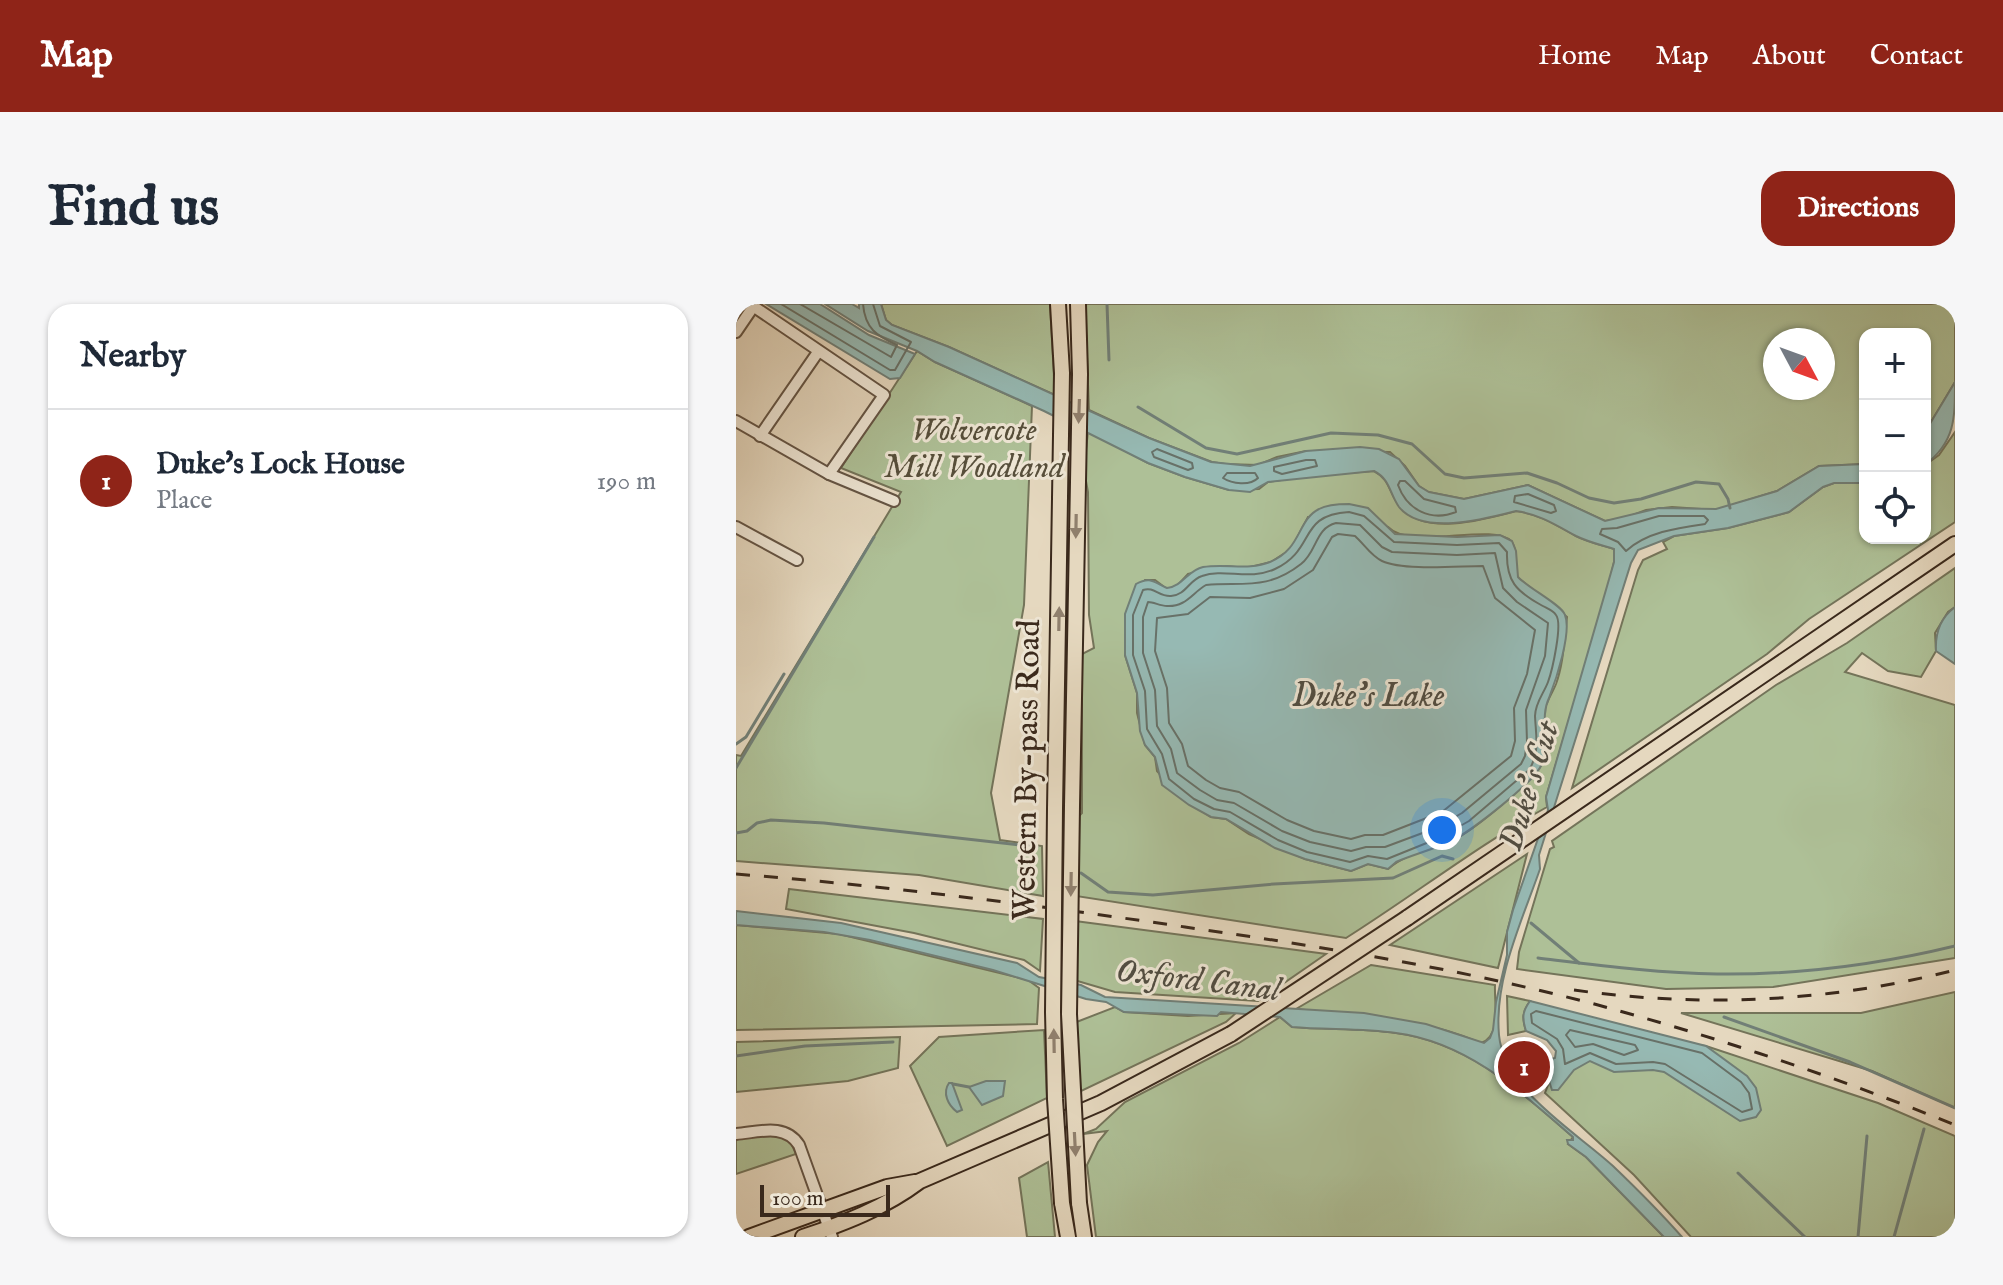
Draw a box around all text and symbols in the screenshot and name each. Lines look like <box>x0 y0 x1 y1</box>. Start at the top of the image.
text: Map <box>40 32 113 80</box>
text: Home <box>1538 39 1611 74</box>
text: Map <box>1655 39 1709 74</box>
text: About <box>1753 39 1826 74</box>
text: Contact <box>1870 39 1963 74</box>
button: Directions <box>1761 171 1955 246</box>
text: Find us <box>48 173 219 244</box>
north arrow <box>1763 328 1835 400</box>
map controls <box>1859 328 1931 544</box>
button: + <box>1859 328 1931 400</box>
text: Nearby <box>80 335 186 378</box>
one-way arrow <box>1072 399 1085 424</box>
button: − <box>1859 400 1931 472</box>
park label: Wolvercote Mill Woodland <box>884 411 1066 489</box>
text: Duke's Lock House <box>156 446 405 484</box>
text: 1 <box>101 465 111 498</box>
text: 190 m <box>596 465 656 498</box>
button: locate <box>1859 472 1931 544</box>
text: Place <box>156 484 212 517</box>
one-way arrow <box>1070 514 1082 539</box>
one-way arrow <box>1053 606 1065 631</box>
street label: Western By-pass Road <box>1005 618 1051 921</box>
water label: Duke's Lake <box>1292 675 1445 718</box>
water label: Duke's Cut <box>1490 715 1570 856</box>
your location <box>1422 810 1462 850</box>
one-way arrow <box>1064 872 1077 897</box>
water label: Oxford Canal <box>1114 950 1285 1013</box>
one-way arrow <box>1047 1028 1060 1053</box>
pin: 1 <box>1498 1037 1550 1097</box>
one-way arrow <box>1069 1132 1082 1157</box>
scale bar <box>760 1181 890 1217</box>
text: 100 m <box>772 1185 824 1213</box>

